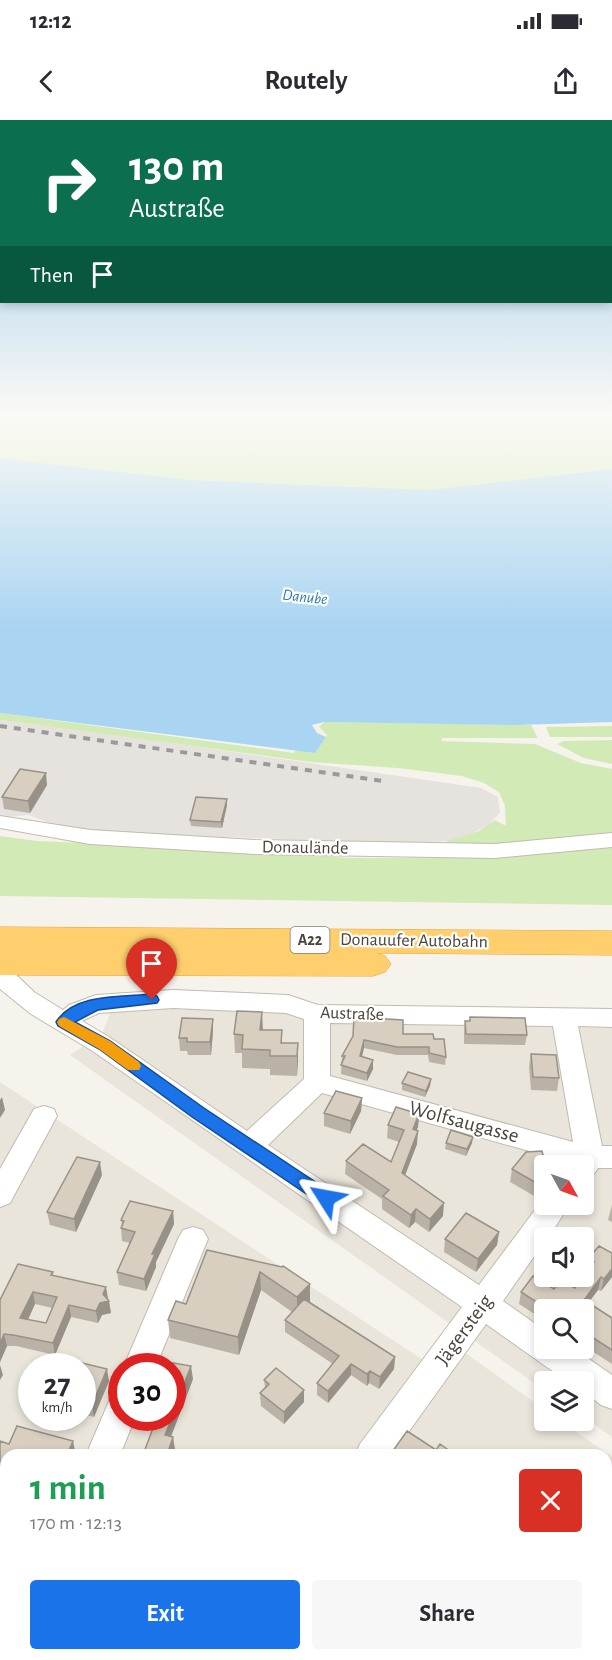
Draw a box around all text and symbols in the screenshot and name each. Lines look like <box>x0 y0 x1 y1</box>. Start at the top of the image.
text: 12:12 <box>30 10 72 32</box>
icon: back <box>30 65 63 98</box>
icon: share <box>549 65 582 98</box>
text: Routely <box>264 67 348 94</box>
icon: right <box>30 144 108 222</box>
text: 130 m <box>129 146 224 188</box>
text: Austraße <box>129 195 225 222</box>
icon: arrive <box>86 258 119 291</box>
text: Then <box>30 264 74 286</box>
water label: Danube <box>282 587 328 607</box>
street label: Donaulände <box>262 838 348 858</box>
road number: A22 <box>290 927 330 953</box>
street label: Donauufer Autobahn <box>340 931 488 951</box>
pin <box>126 938 177 1000</box>
icon: arrive <box>135 947 168 980</box>
street label: Austraße <box>320 1004 384 1024</box>
street label: Wolfsaugasse <box>407 1097 521 1147</box>
north arrow <box>534 1155 594 1215</box>
map controls <box>534 1155 594 1431</box>
position arrow <box>294 1166 358 1230</box>
button: sound <box>534 1227 594 1287</box>
street label: Jägersteig <box>432 1290 497 1369</box>
button: search <box>534 1299 594 1359</box>
speed limit sign: 30 <box>108 1353 186 1431</box>
text: 27 <box>43 1370 71 1400</box>
button: layers <box>534 1371 594 1431</box>
text: km/h <box>42 1400 72 1415</box>
button: close <box>519 1469 582 1532</box>
text: 1 min <box>30 1470 106 1506</box>
text: 170 m · 12:13 <box>30 1513 122 1533</box>
button: Exit <box>30 1580 300 1649</box>
button: Share <box>312 1580 582 1649</box>

